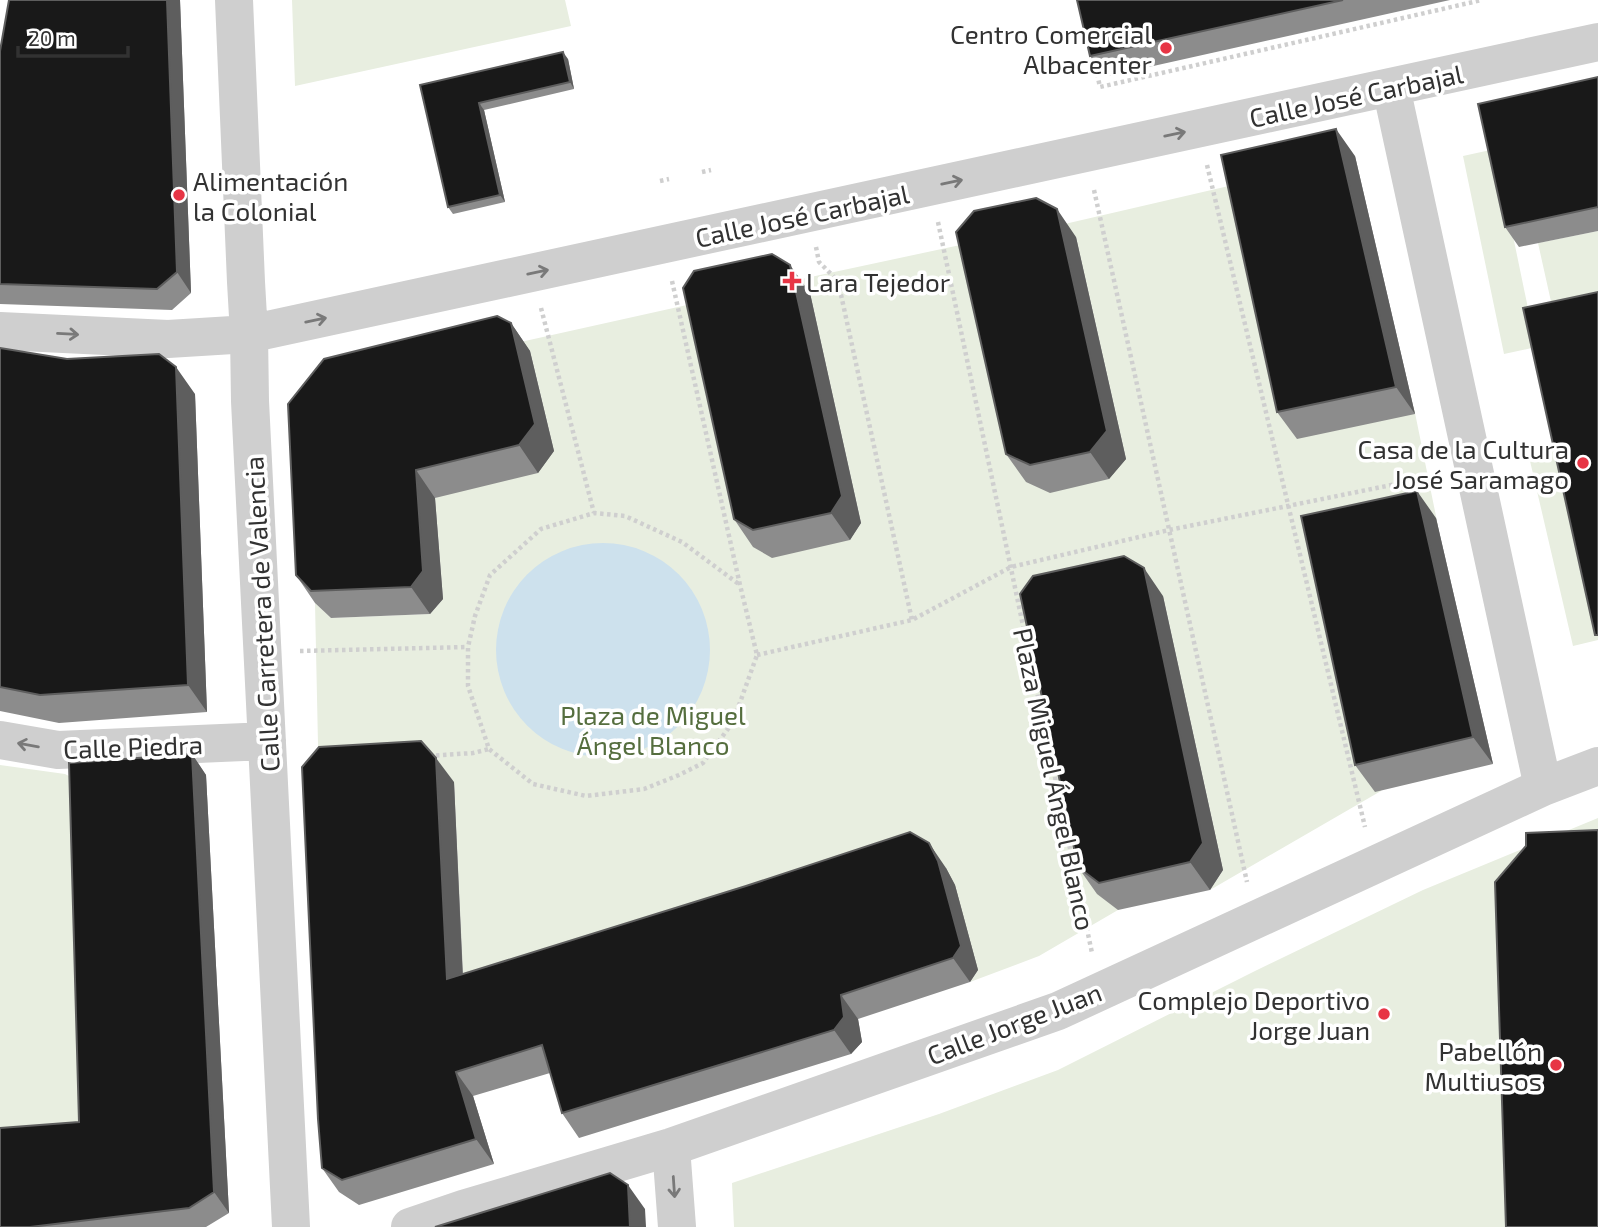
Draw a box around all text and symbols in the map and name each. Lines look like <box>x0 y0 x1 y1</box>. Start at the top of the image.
scale bar <box>18 14 128 58</box>
place label: Centro Comercial Albacenter <box>950 18 1152 79</box>
text: 20 m <box>28 25 76 50</box>
marker: Centro Comercial Albacenter <box>1158 40 1174 56</box>
street label: Calle José Carbajal <box>1246 57 1466 133</box>
one-way arrow <box>1163 127 1186 140</box>
place label: Alimentación la Colonial <box>193 165 348 226</box>
one-way arrow <box>940 175 963 189</box>
street label: Calle José Carbajal <box>692 177 912 253</box>
marker: Alimentación la Colonial <box>171 187 187 203</box>
one-way arrow <box>526 264 549 278</box>
place label: Lara Tejedor <box>806 266 950 297</box>
marker: Lara Tejedor <box>784 273 800 289</box>
one-way arrow <box>304 312 327 326</box>
one-way arrow <box>56 328 79 341</box>
place label: Casa de la Cultura José Saramago <box>1358 433 1569 494</box>
street label: Calle Carretera de Valencia <box>237 455 285 773</box>
marker: Casa de la Cultura José Saramago <box>1575 455 1591 471</box>
street label: Plaza Miguel Ángel Blanco <box>1008 625 1102 933</box>
park label: Plaza de Miguel Ángel Blanco <box>560 699 746 760</box>
street label: Calle Piedra <box>63 728 203 764</box>
one-way arrow <box>17 738 40 751</box>
street label: Calle Jorge Juan <box>922 975 1106 1071</box>
place label: Complejo Deportivo Jorge Juan <box>1138 984 1370 1045</box>
marker: Complejo Deportivo Jorge Juan <box>1376 1006 1392 1022</box>
place label: Pabellón Multiusos <box>1424 1035 1542 1096</box>
marker: Pabellón Multiusos <box>1548 1057 1564 1073</box>
one-way arrow <box>668 1175 681 1198</box>

